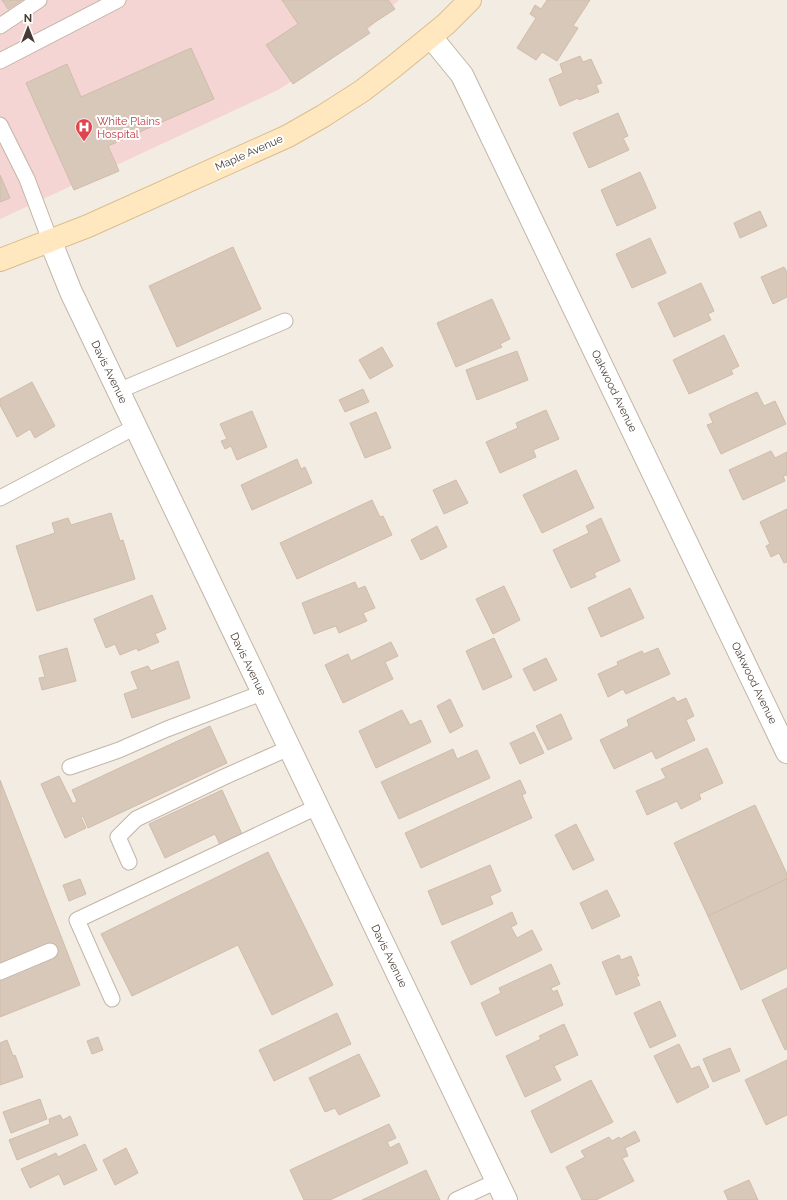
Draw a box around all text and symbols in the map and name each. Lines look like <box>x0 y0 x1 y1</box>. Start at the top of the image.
north arrow <box>8 8 48 48</box>
text: N <box>24 12 32 25</box>
place label: White Plains Hospital <box>97 115 160 141</box>
hospital icon: White Plains Hospital <box>74 117 94 142</box>
street label: Maple Avenue <box>213 132 285 174</box>
street label: Davis Avenue <box>88 338 130 406</box>
street label: Oakwood Avenue <box>588 348 640 435</box>
street label: Davis Avenue <box>227 630 269 698</box>
street label: Oakwood Avenue <box>728 640 780 727</box>
street label: Davis Avenue <box>368 922 410 990</box>

